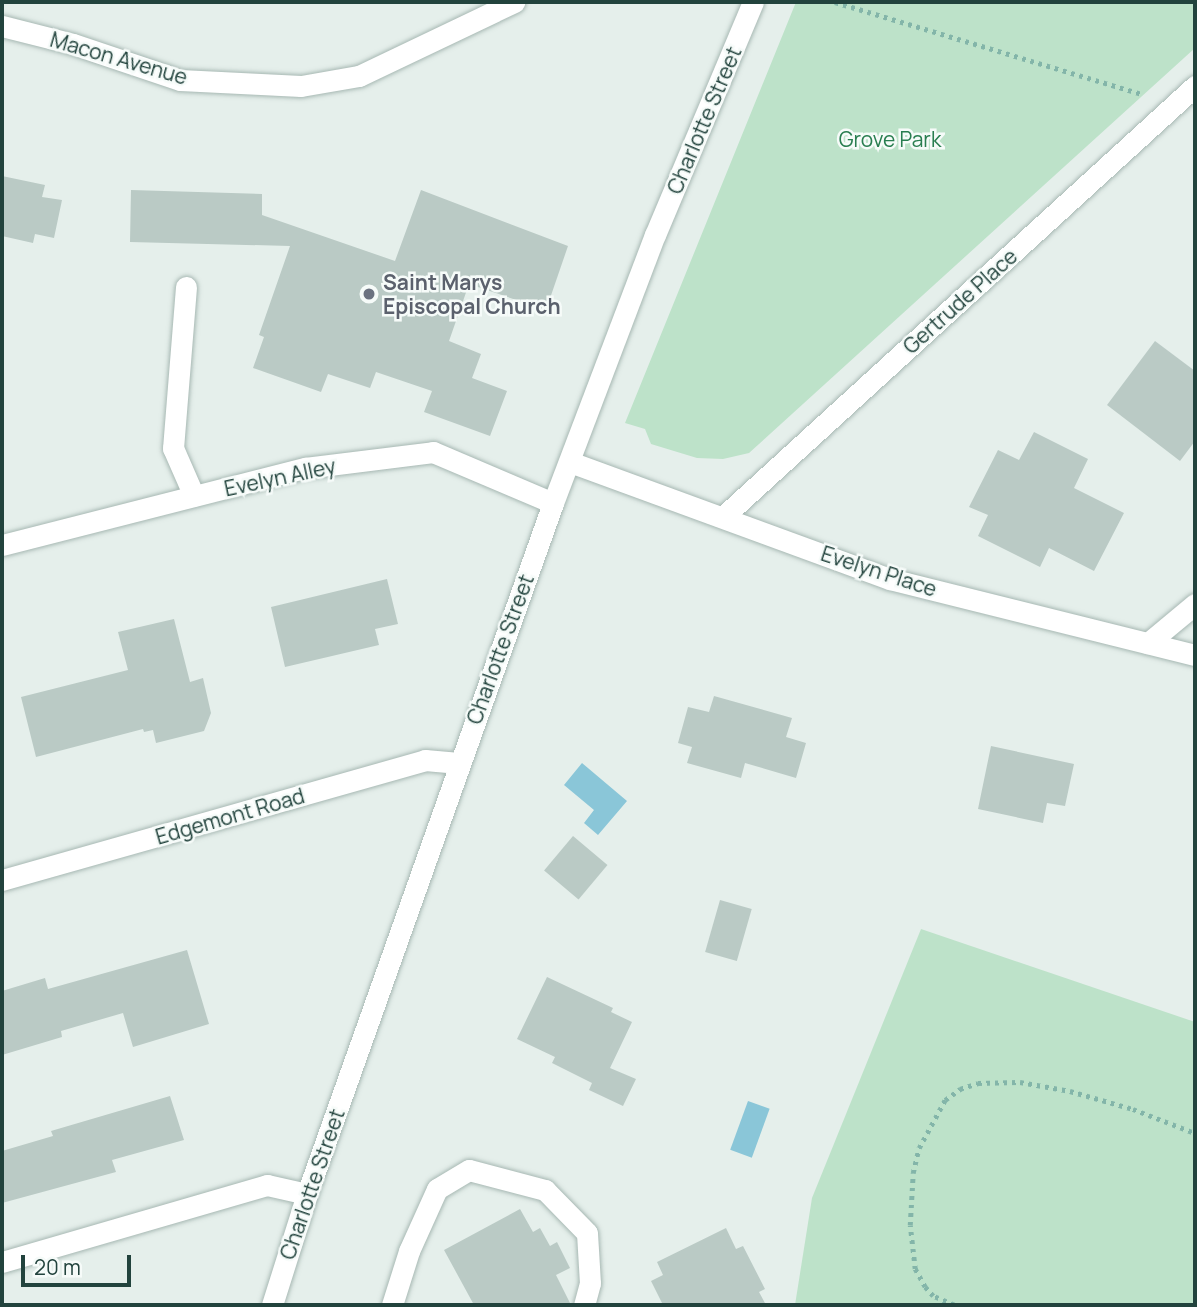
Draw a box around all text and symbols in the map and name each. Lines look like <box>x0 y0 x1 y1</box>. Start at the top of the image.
street label: Macon Avenue <box>47 26 191 90</box>
street label: Charlotte Street <box>662 42 746 198</box>
park label: Grove Park <box>839 126 941 152</box>
street label: Gertrude Place <box>898 243 1022 359</box>
place label: Saint Marys Episcopal Church <box>383 269 561 319</box>
marker: Saint Marys Episcopal Church <box>361 286 377 302</box>
street label: Evelyn Alley <box>222 453 338 501</box>
street label: Evelyn Place <box>818 540 940 602</box>
street label: Charlotte Street <box>461 571 539 727</box>
street label: Edgemont Road <box>153 783 307 849</box>
street label: Charlotte Street <box>274 1105 350 1263</box>
scale bar <box>24 1240 135 1284</box>
text: 20 m <box>34 1253 81 1281</box>

